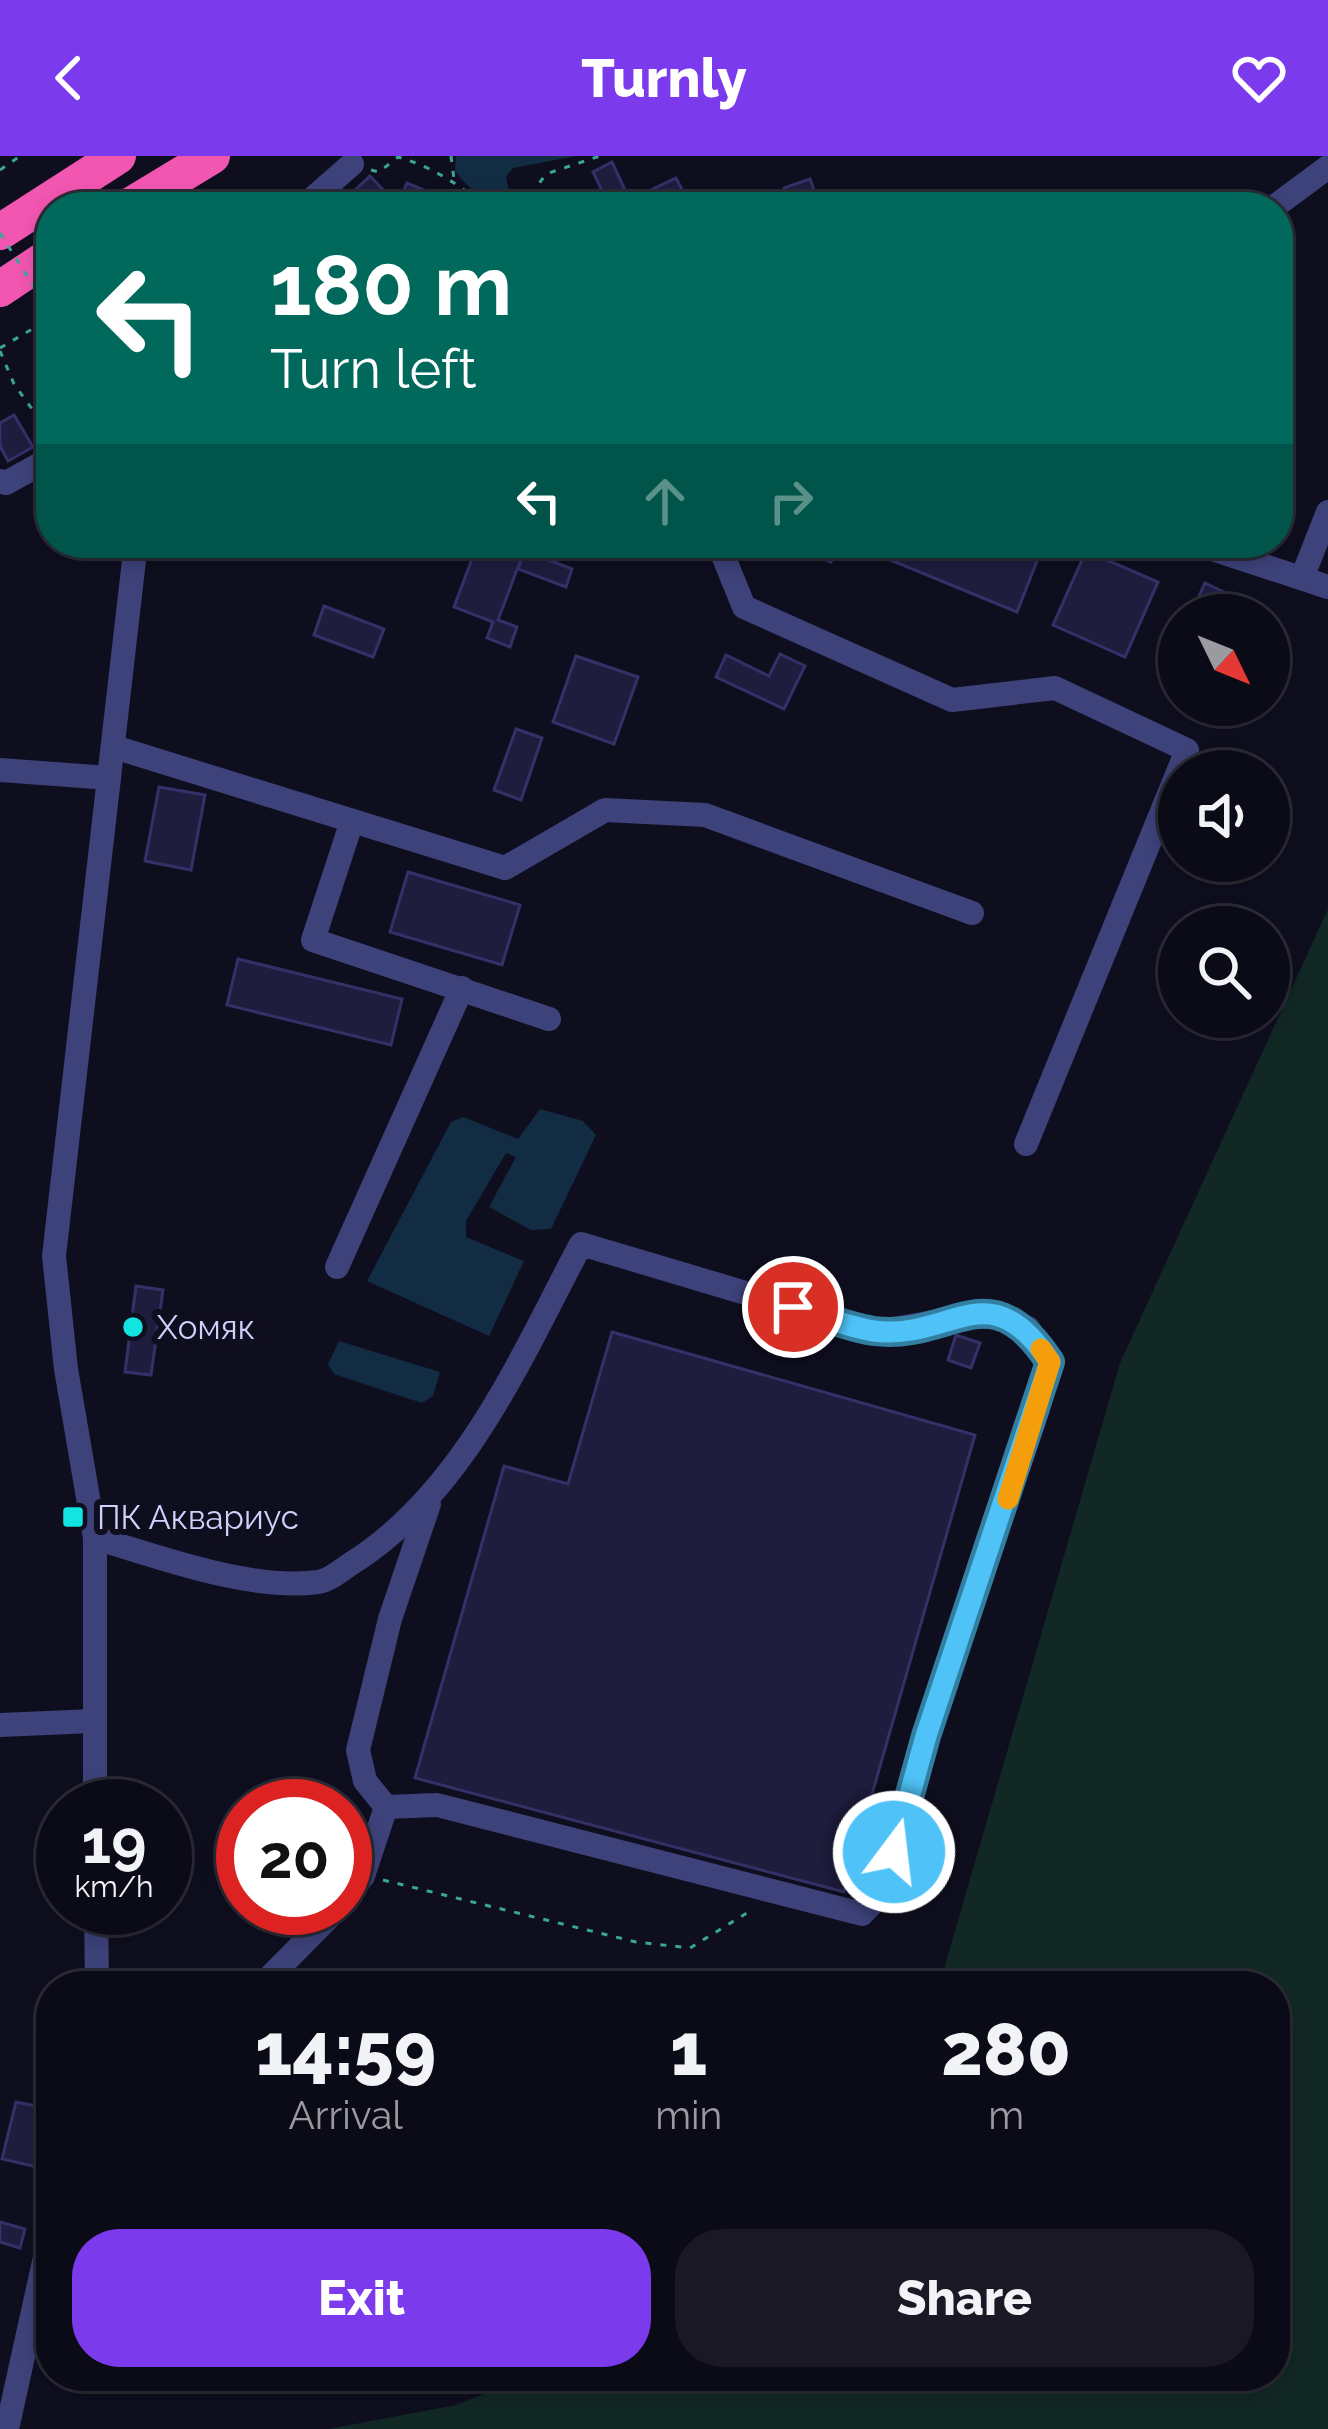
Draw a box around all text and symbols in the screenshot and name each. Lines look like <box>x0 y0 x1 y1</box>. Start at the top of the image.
icon: back <box>36 45 102 111</box>
icon: heart <box>1226 45 1292 111</box>
text: Turnly <box>581 46 747 110</box>
text: 180 m <box>270 236 512 335</box>
icon: left <box>72 240 228 396</box>
text: Turn left <box>270 337 477 401</box>
icon: left <box>506 468 572 534</box>
icon: ahead <box>632 468 698 534</box>
icon: right <box>758 468 824 534</box>
north arrow <box>1158 594 1290 726</box>
map controls <box>1158 594 1290 1038</box>
button: sound <box>1158 750 1290 882</box>
button: search <box>1158 906 1290 1038</box>
pin <box>742 1256 844 1358</box>
icon: arrive <box>760 1274 826 1340</box>
place label: Хомяк <box>157 1308 255 1347</box>
marker: Хомяк <box>120 1314 146 1340</box>
place label: ПК Аквариус <box>97 1498 299 1537</box>
marker: ПК Аквариус <box>60 1504 86 1530</box>
speed limit sign: 20 <box>216 1779 372 1935</box>
position arrow <box>831 1789 957 1915</box>
text: 19 <box>82 1807 146 1877</box>
text: km/h <box>74 1869 154 1904</box>
text: 14:59 <box>255 2007 436 2092</box>
text: 1 <box>670 2007 707 2092</box>
text: 280 <box>941 2007 1071 2092</box>
text: Arrival <box>288 2092 403 2138</box>
text: min <box>655 2092 722 2138</box>
text: m <box>988 2092 1024 2138</box>
button: Exit <box>72 2229 651 2367</box>
button: Share <box>675 2229 1254 2367</box>

